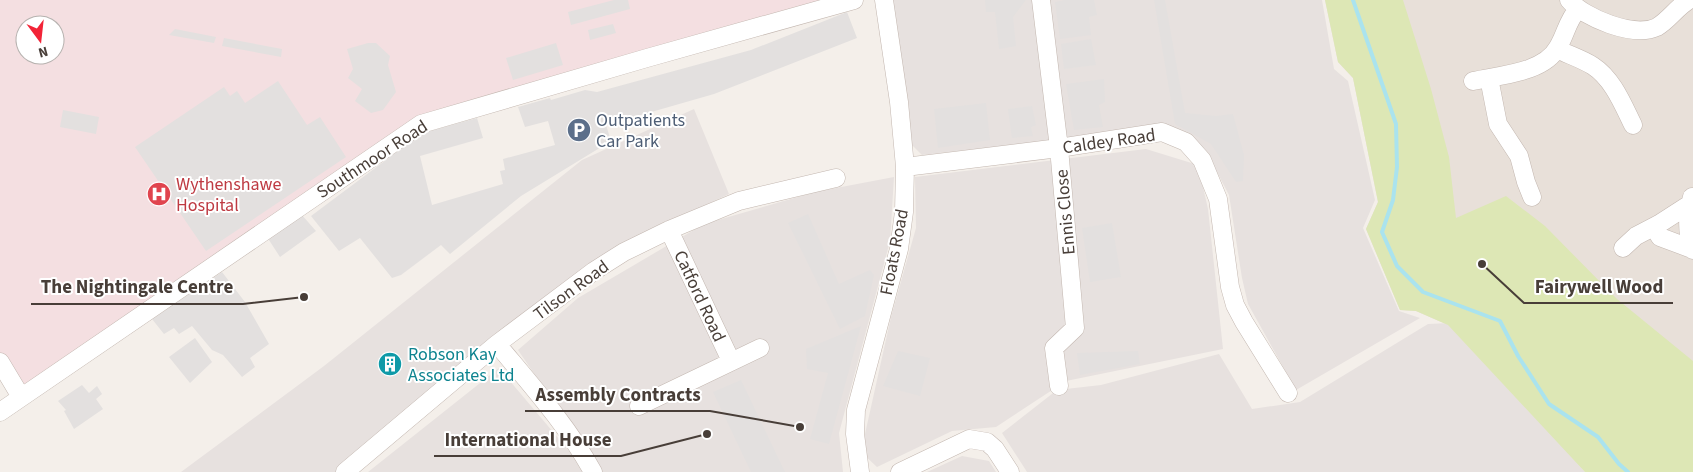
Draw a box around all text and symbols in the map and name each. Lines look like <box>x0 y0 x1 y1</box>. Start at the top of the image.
north arrow <box>15 15 65 65</box>
text: N <box>36 41 50 62</box>
place label: Outpatients Car Park <box>596 108 685 154</box>
street label: Southmoor Road <box>312 114 433 205</box>
parking icon: Outpatients Car Park <box>566 117 592 143</box>
street label: Caldey Road <box>1061 123 1157 160</box>
street label: Ennis Close <box>1049 168 1082 256</box>
place label: Wythenshawe Hospital <box>176 172 281 218</box>
hospital icon: Wythenshawe Hospital <box>146 181 172 207</box>
street label: Floats Road <box>874 207 915 297</box>
street label: Catford Road <box>667 246 732 346</box>
street label: Tilson Road <box>528 254 614 326</box>
callout: Fairywell Wood <box>1524 269 1673 303</box>
callout: The Nightingale Centre <box>31 270 243 304</box>
text: The Nightingale Centre <box>41 274 233 301</box>
text: Fairywell Wood <box>1535 274 1663 301</box>
place label: Robson Kay Associates Ltd <box>408 342 515 388</box>
building icon: Robson Kay Associates Ltd <box>377 351 403 377</box>
callout: Assembly Contracts <box>525 377 710 411</box>
text: Assembly Contracts <box>534 382 701 409</box>
callout: International House <box>434 422 621 456</box>
text: International House <box>444 427 612 454</box>

